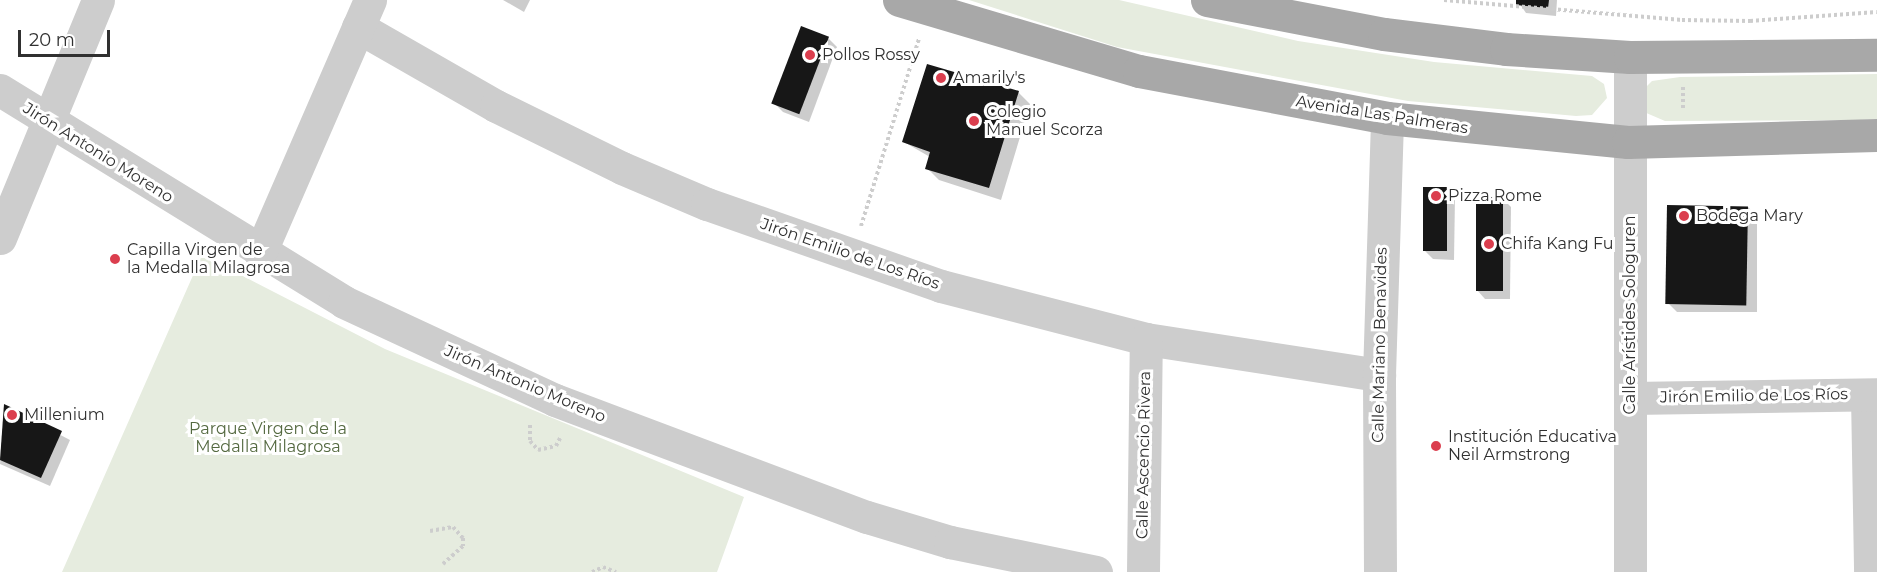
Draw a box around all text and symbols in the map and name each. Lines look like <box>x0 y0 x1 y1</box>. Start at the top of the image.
scale bar <box>21 18 112 56</box>
text: 20 m <box>29 29 75 51</box>
place label: Pollos Rossy <box>822 45 920 65</box>
marker: Pollos Rossy <box>803 48 817 62</box>
place label: Amarily's <box>953 68 1025 88</box>
marker: Amarily's <box>934 71 948 85</box>
street label: Avenida Las Palmeras <box>1294 92 1470 138</box>
street label: Jirón Antonio Moreno <box>19 99 177 207</box>
place label: Colegio Manuel Scorza <box>986 102 1103 140</box>
marker: Colegio Manuel Scorza <box>967 114 981 128</box>
place label: Pizza Rome <box>1448 186 1542 206</box>
marker: Pizza Rome <box>1429 189 1443 203</box>
place label: Bodega Mary <box>1696 206 1803 226</box>
marker: Bodega Mary <box>1677 209 1691 223</box>
street label: Jirón Emilio de Los Ríos <box>758 214 942 294</box>
street label: Calle Arístides Sologuren <box>1620 216 1640 414</box>
place label: Chifa Kang Fu <box>1501 234 1614 254</box>
marker: Chifa Kang Fu <box>1482 237 1496 251</box>
place label: Capilla Virgen de la Medalla Milagrosa <box>127 240 290 278</box>
street label: Calle Mariano Benavides <box>1369 247 1391 443</box>
marker: Capilla Virgen de la Medalla Milagrosa <box>108 252 122 266</box>
street label: Jirón Antonio Moreno <box>441 341 609 427</box>
street label: Calle Ascencio Rivera <box>1133 371 1155 539</box>
street label: Jirón Emilio de Los Ríos <box>1660 385 1848 407</box>
place label: Millenium <box>24 405 105 425</box>
marker: Millenium <box>5 408 19 422</box>
park label: Parque Virgen de la Medalla Milagrosa <box>189 419 347 457</box>
place label: Institución Educativa Neil Armstrong <box>1448 427 1617 465</box>
marker: Institución Educativa Neil Armstrong <box>1429 439 1443 453</box>

